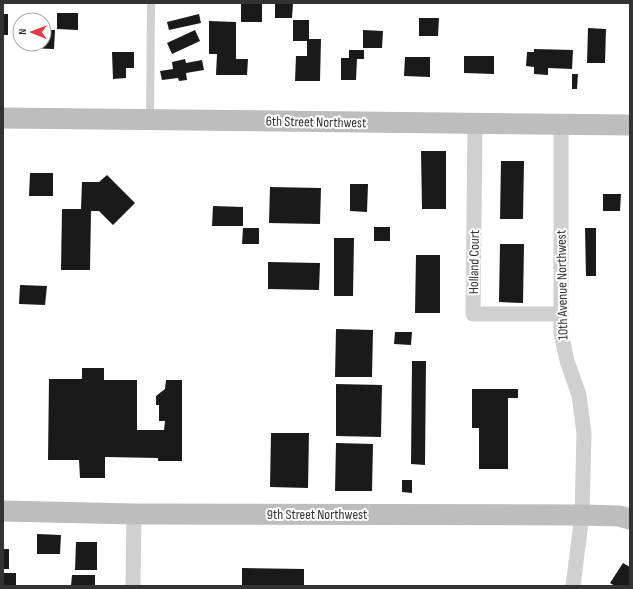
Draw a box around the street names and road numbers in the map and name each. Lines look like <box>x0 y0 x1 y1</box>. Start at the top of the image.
street label: 6th Street Northwest <box>266 113 366 131</box>
street label: Holland Court <box>465 230 483 294</box>
street label: 10th Avenue Northwest <box>553 230 571 340</box>
street label: 9th Street Northwest <box>267 506 367 523</box>

